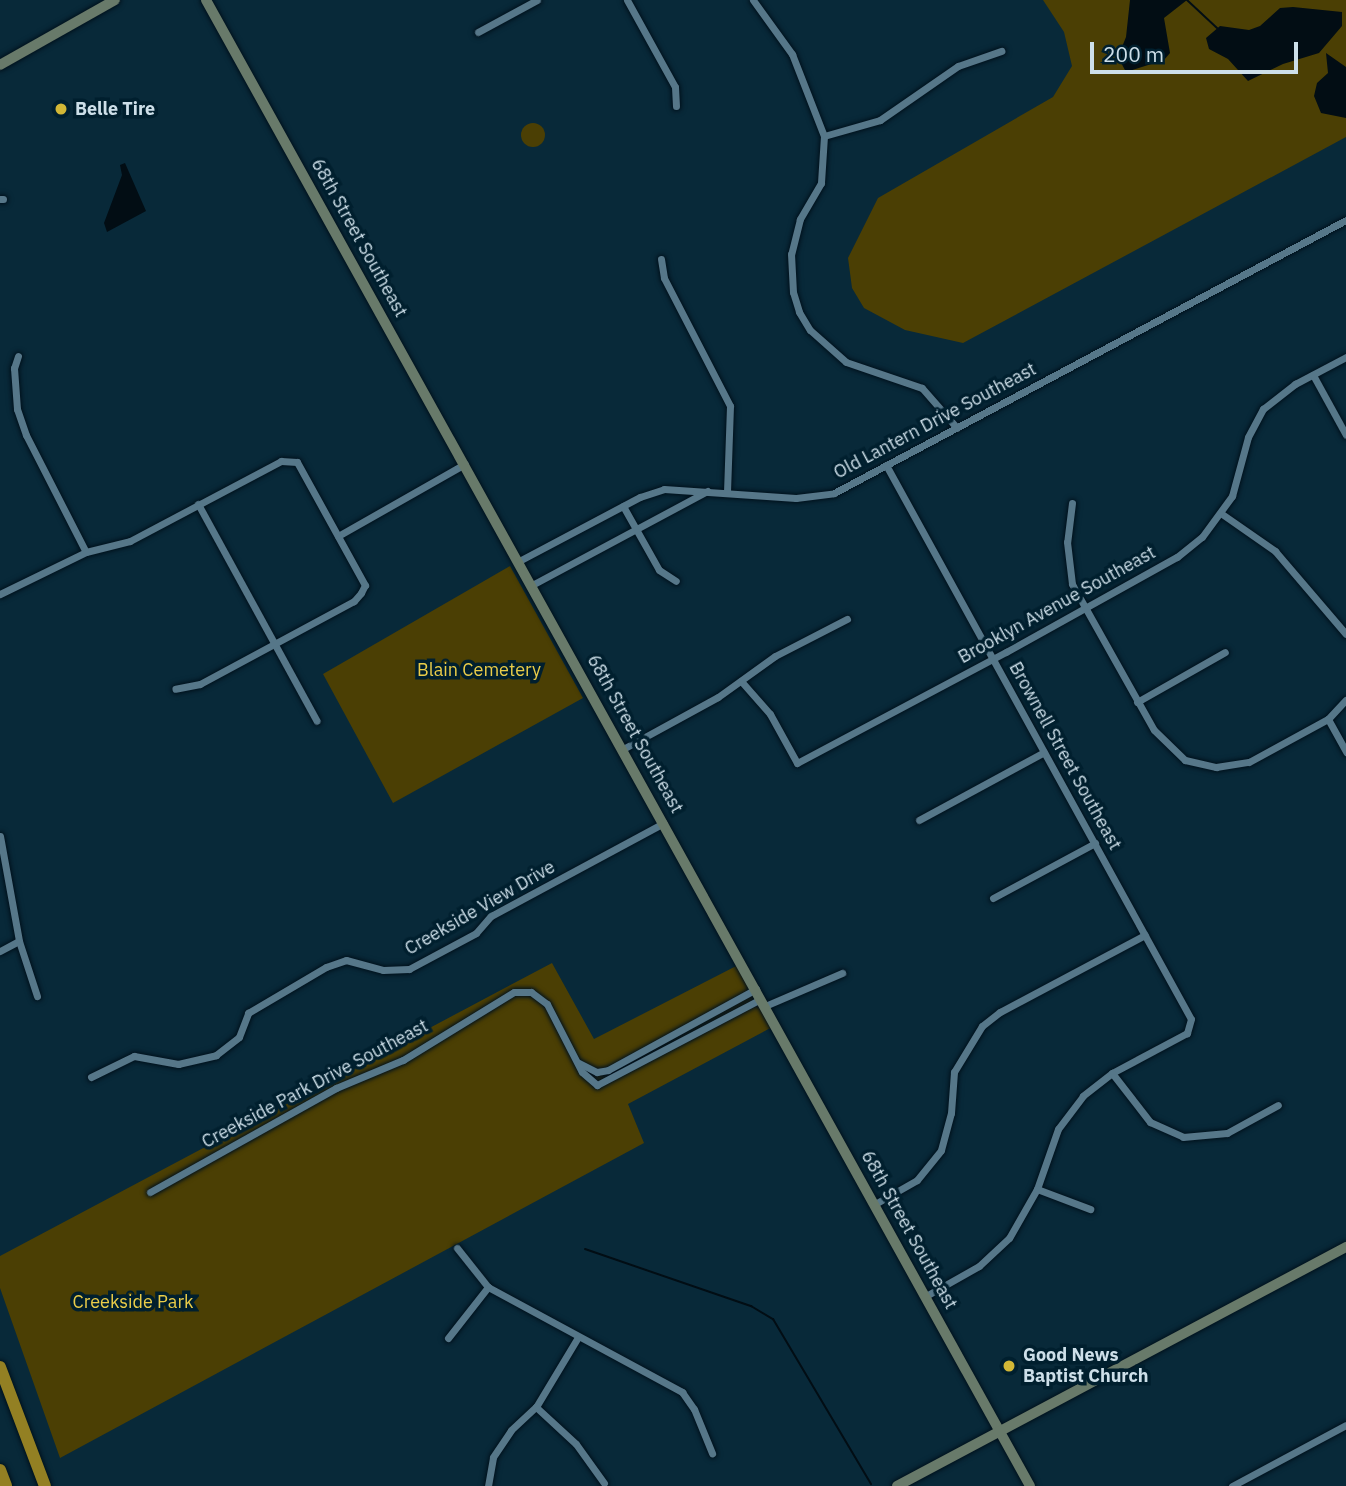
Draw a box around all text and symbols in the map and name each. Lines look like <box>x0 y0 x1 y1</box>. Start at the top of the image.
scale bar <box>1094 28 1302 72</box>
text: 200 m <box>1103 40 1164 68</box>
place label: Belle Tire <box>75 98 155 120</box>
marker: Belle Tire <box>53 101 69 117</box>
street label: 68th Street Southeast <box>306 155 412 321</box>
street label: Old Lantern Drive Southeast <box>830 358 1040 484</box>
street label: Brooklyn Avenue Southeast <box>955 542 1159 668</box>
street label: 68th Street Southeast <box>582 651 688 817</box>
street label: Brownell Street Southeast <box>1004 658 1126 854</box>
park label: Blain Cemetery <box>417 659 541 681</box>
street label: Creekside View Drive <box>401 856 559 960</box>
street label: Creekside Park Drive Southeast <box>198 1015 432 1153</box>
street label: 68th Street Southeast <box>856 1147 962 1313</box>
park label: Creekside Park <box>72 1291 194 1313</box>
place label: Good News Baptist Church <box>1023 1345 1149 1388</box>
marker: Good News Baptist Church <box>1001 1358 1017 1374</box>

